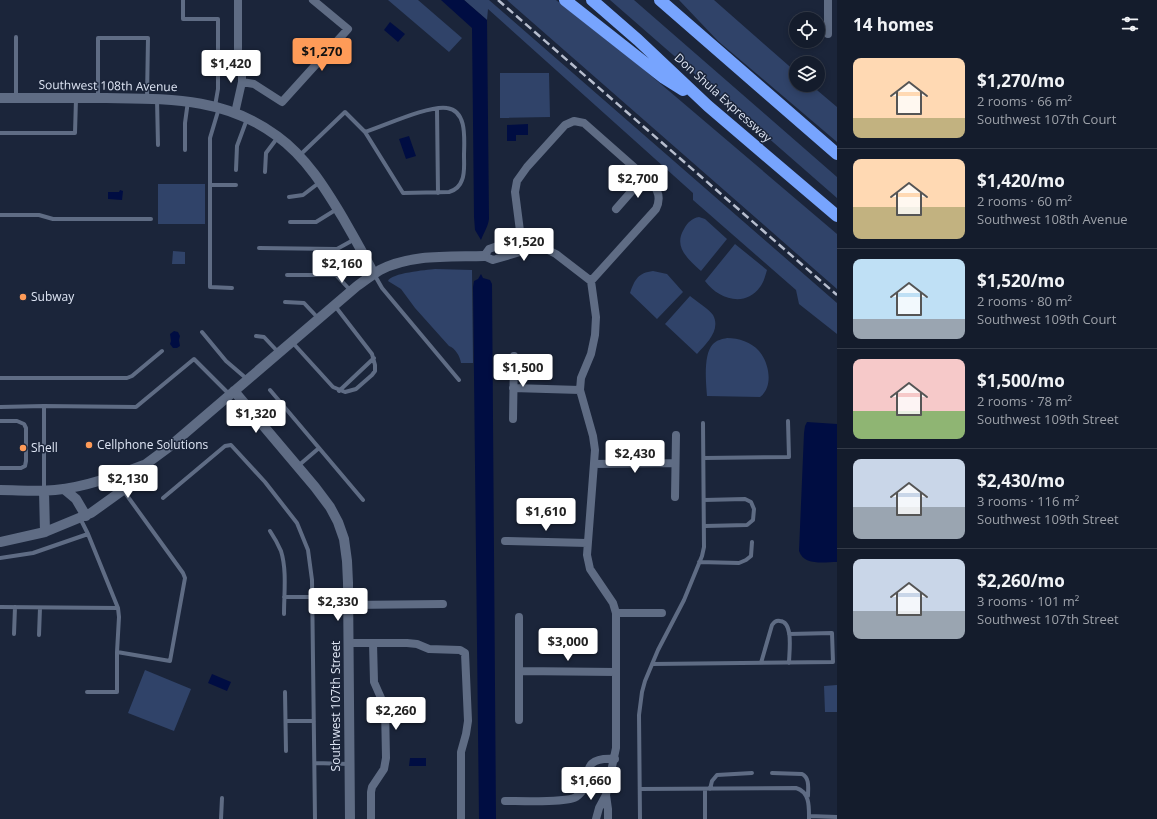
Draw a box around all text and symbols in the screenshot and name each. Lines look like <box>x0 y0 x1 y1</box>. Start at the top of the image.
map controls <box>789 12 825 92</box>
button: locate <box>789 12 825 48</box>
text: 14 homes <box>853 13 934 36</box>
icon: filters <box>1119 13 1141 35</box>
pin: $1,270 <box>289 38 355 72</box>
text: $1,270 <box>302 42 342 60</box>
street label: Don Shula Expressway <box>671 49 777 147</box>
pin: $1,420 <box>198 50 264 84</box>
text: $1,420 <box>211 54 251 72</box>
button: layers <box>789 56 825 92</box>
text: $1,270/mo <box>977 69 1065 92</box>
icon: home <box>885 74 933 122</box>
street label: Southwest 108th Avenue <box>38 76 178 95</box>
text: 2 rooms · 66 m² <box>977 92 1072 110</box>
text: Southwest 107th Court <box>977 110 1116 128</box>
pin: $2,700 <box>605 165 671 199</box>
text: $2,700 <box>618 169 658 187</box>
text: $1,420/mo <box>977 169 1065 192</box>
icon: home <box>885 175 933 223</box>
text: 2 rooms · 60 m² <box>977 192 1072 210</box>
text: Southwest 108th Avenue <box>977 210 1128 228</box>
pin: $1,520 <box>491 228 557 262</box>
text: $1,520 <box>504 232 544 250</box>
pin: $2,160 <box>309 250 375 284</box>
text: $2,160 <box>322 254 362 272</box>
text: $1,520/mo <box>977 269 1065 292</box>
icon: home <box>885 275 933 323</box>
place label: Subway <box>31 288 75 305</box>
marker: Subway <box>18 292 28 302</box>
text: 2 rooms · 80 m² <box>977 292 1072 310</box>
text: Southwest 109th Court <box>977 310 1116 328</box>
pin: $1,500 <box>490 354 556 388</box>
text: $1,500 <box>503 358 543 376</box>
text: $1,500/mo <box>977 369 1065 392</box>
icon: home <box>885 375 933 423</box>
text: 2 rooms · 78 m² <box>977 392 1072 410</box>
pin: $1,320 <box>223 400 289 434</box>
text: $1,320 <box>236 404 276 422</box>
text: Southwest 109th Street <box>977 410 1119 428</box>
place label: Cellphone Solutions <box>97 436 209 453</box>
place label: Shell <box>31 439 58 456</box>
marker: Cellphone Solutions <box>84 440 94 450</box>
pin: $2,430 <box>602 440 668 474</box>
marker: Shell <box>18 443 28 453</box>
text: $2,430 <box>615 444 655 462</box>
pin: $2,130 <box>95 465 161 499</box>
text: $2,130 <box>108 469 148 487</box>
text: $2,430/mo <box>977 469 1065 492</box>
icon: home <box>885 475 933 523</box>
text: 3 rooms · 116 m² <box>977 492 1079 510</box>
pin: $1,610 <box>513 498 579 532</box>
text: $1,610 <box>526 502 566 520</box>
text: Southwest 109th Street <box>977 510 1119 528</box>
text: $2,260/mo <box>977 569 1065 592</box>
icon: home <box>885 575 933 623</box>
pin: $2,330 <box>305 588 371 622</box>
text: $2,330 <box>318 592 358 610</box>
text: 3 rooms · 101 m² <box>977 592 1079 610</box>
text: Southwest 107th Street <box>977 610 1119 628</box>
pin: $3,000 <box>535 628 601 662</box>
text: $3,000 <box>548 632 588 650</box>
street label: Southwest 107th Street <box>327 641 344 771</box>
pin: $2,260 <box>363 697 429 731</box>
text: $2,260 <box>376 701 416 719</box>
pin: $1,660 <box>558 767 624 801</box>
text: $1,660 <box>571 771 611 789</box>

